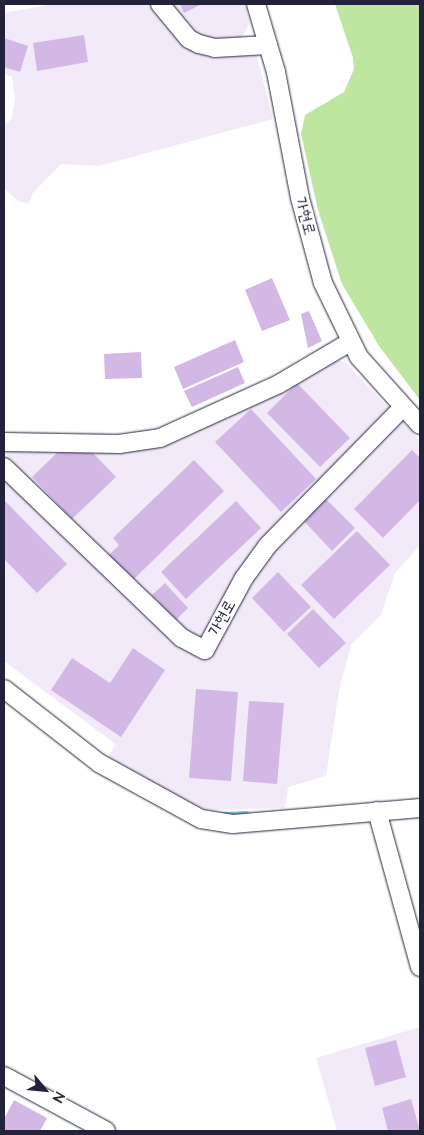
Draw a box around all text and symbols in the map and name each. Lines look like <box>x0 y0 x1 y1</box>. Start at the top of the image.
street label: 가현로 <box>291 195 319 237</box>
street label: 가현로 <box>204 596 240 640</box>
north arrow <box>20 1065 70 1115</box>
text: N <box>47 1088 69 1106</box>

